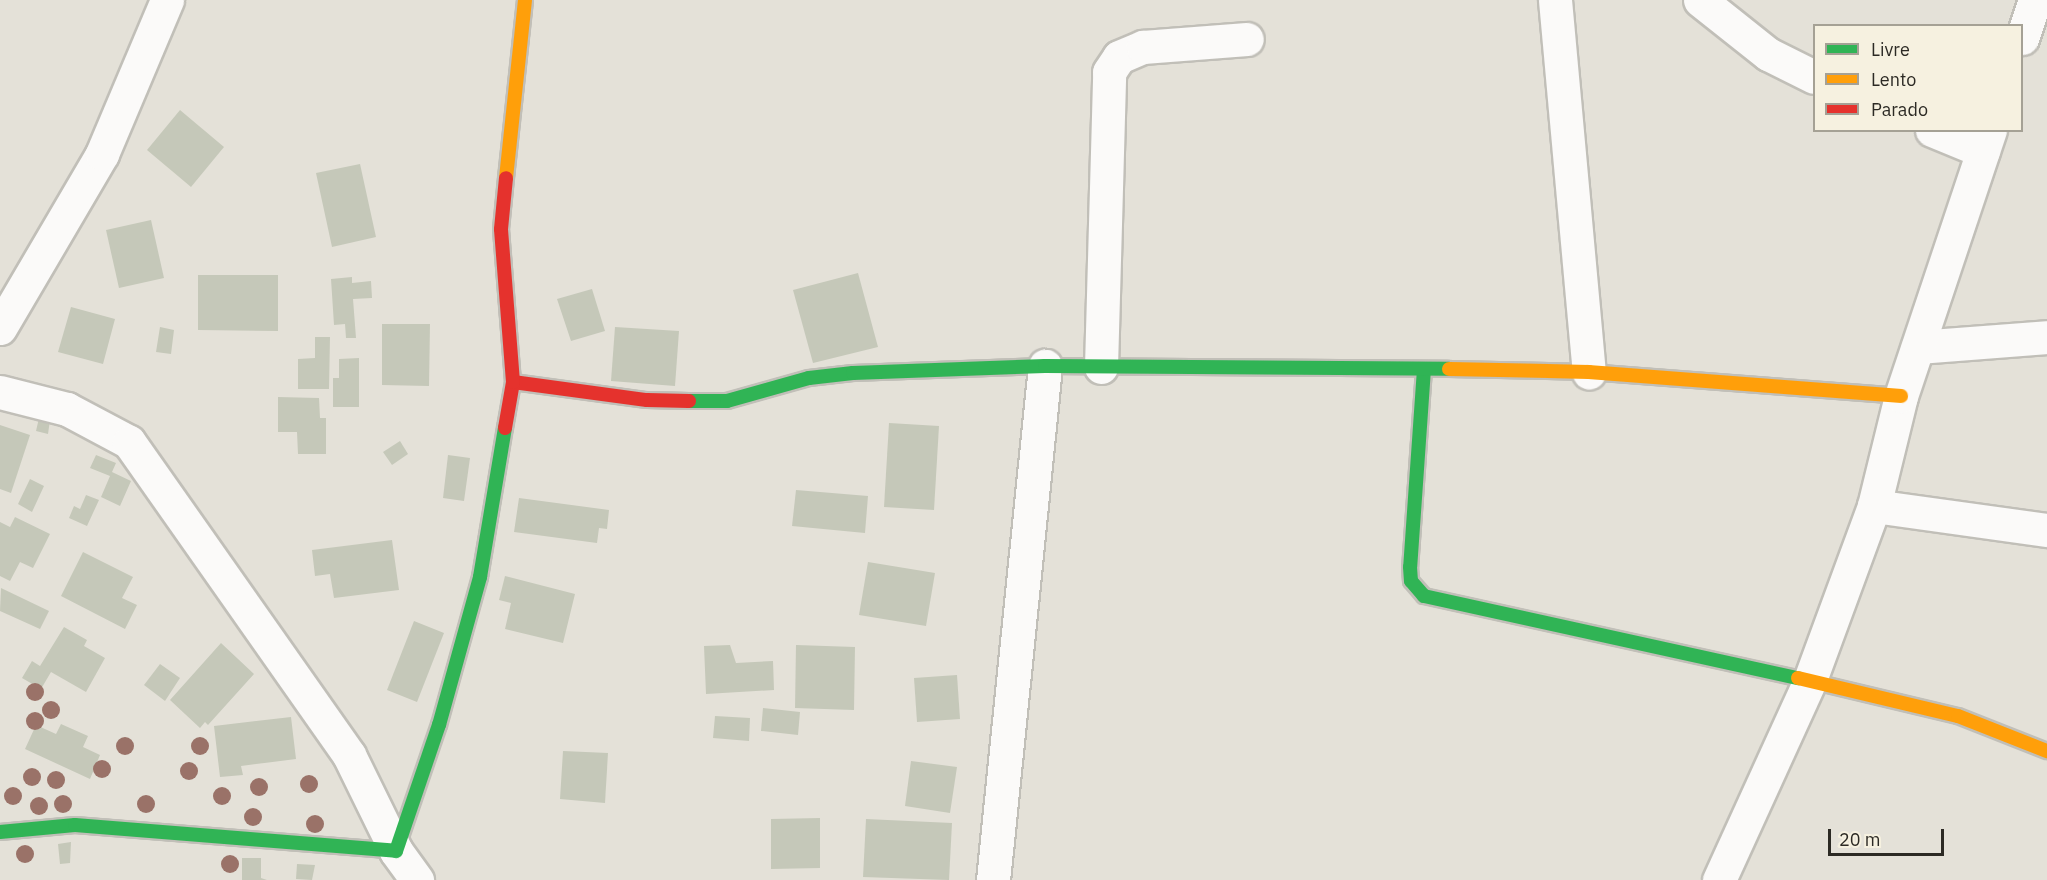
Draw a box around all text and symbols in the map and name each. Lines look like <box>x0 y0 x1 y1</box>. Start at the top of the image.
legend <box>1813 24 2023 132</box>
text: Livre <box>1871 38 1910 61</box>
text: Lento <box>1871 68 1916 91</box>
text: Parado <box>1871 98 1928 121</box>
scale bar <box>1831 817 1946 855</box>
text: 20 m <box>1839 828 1881 851</box>

